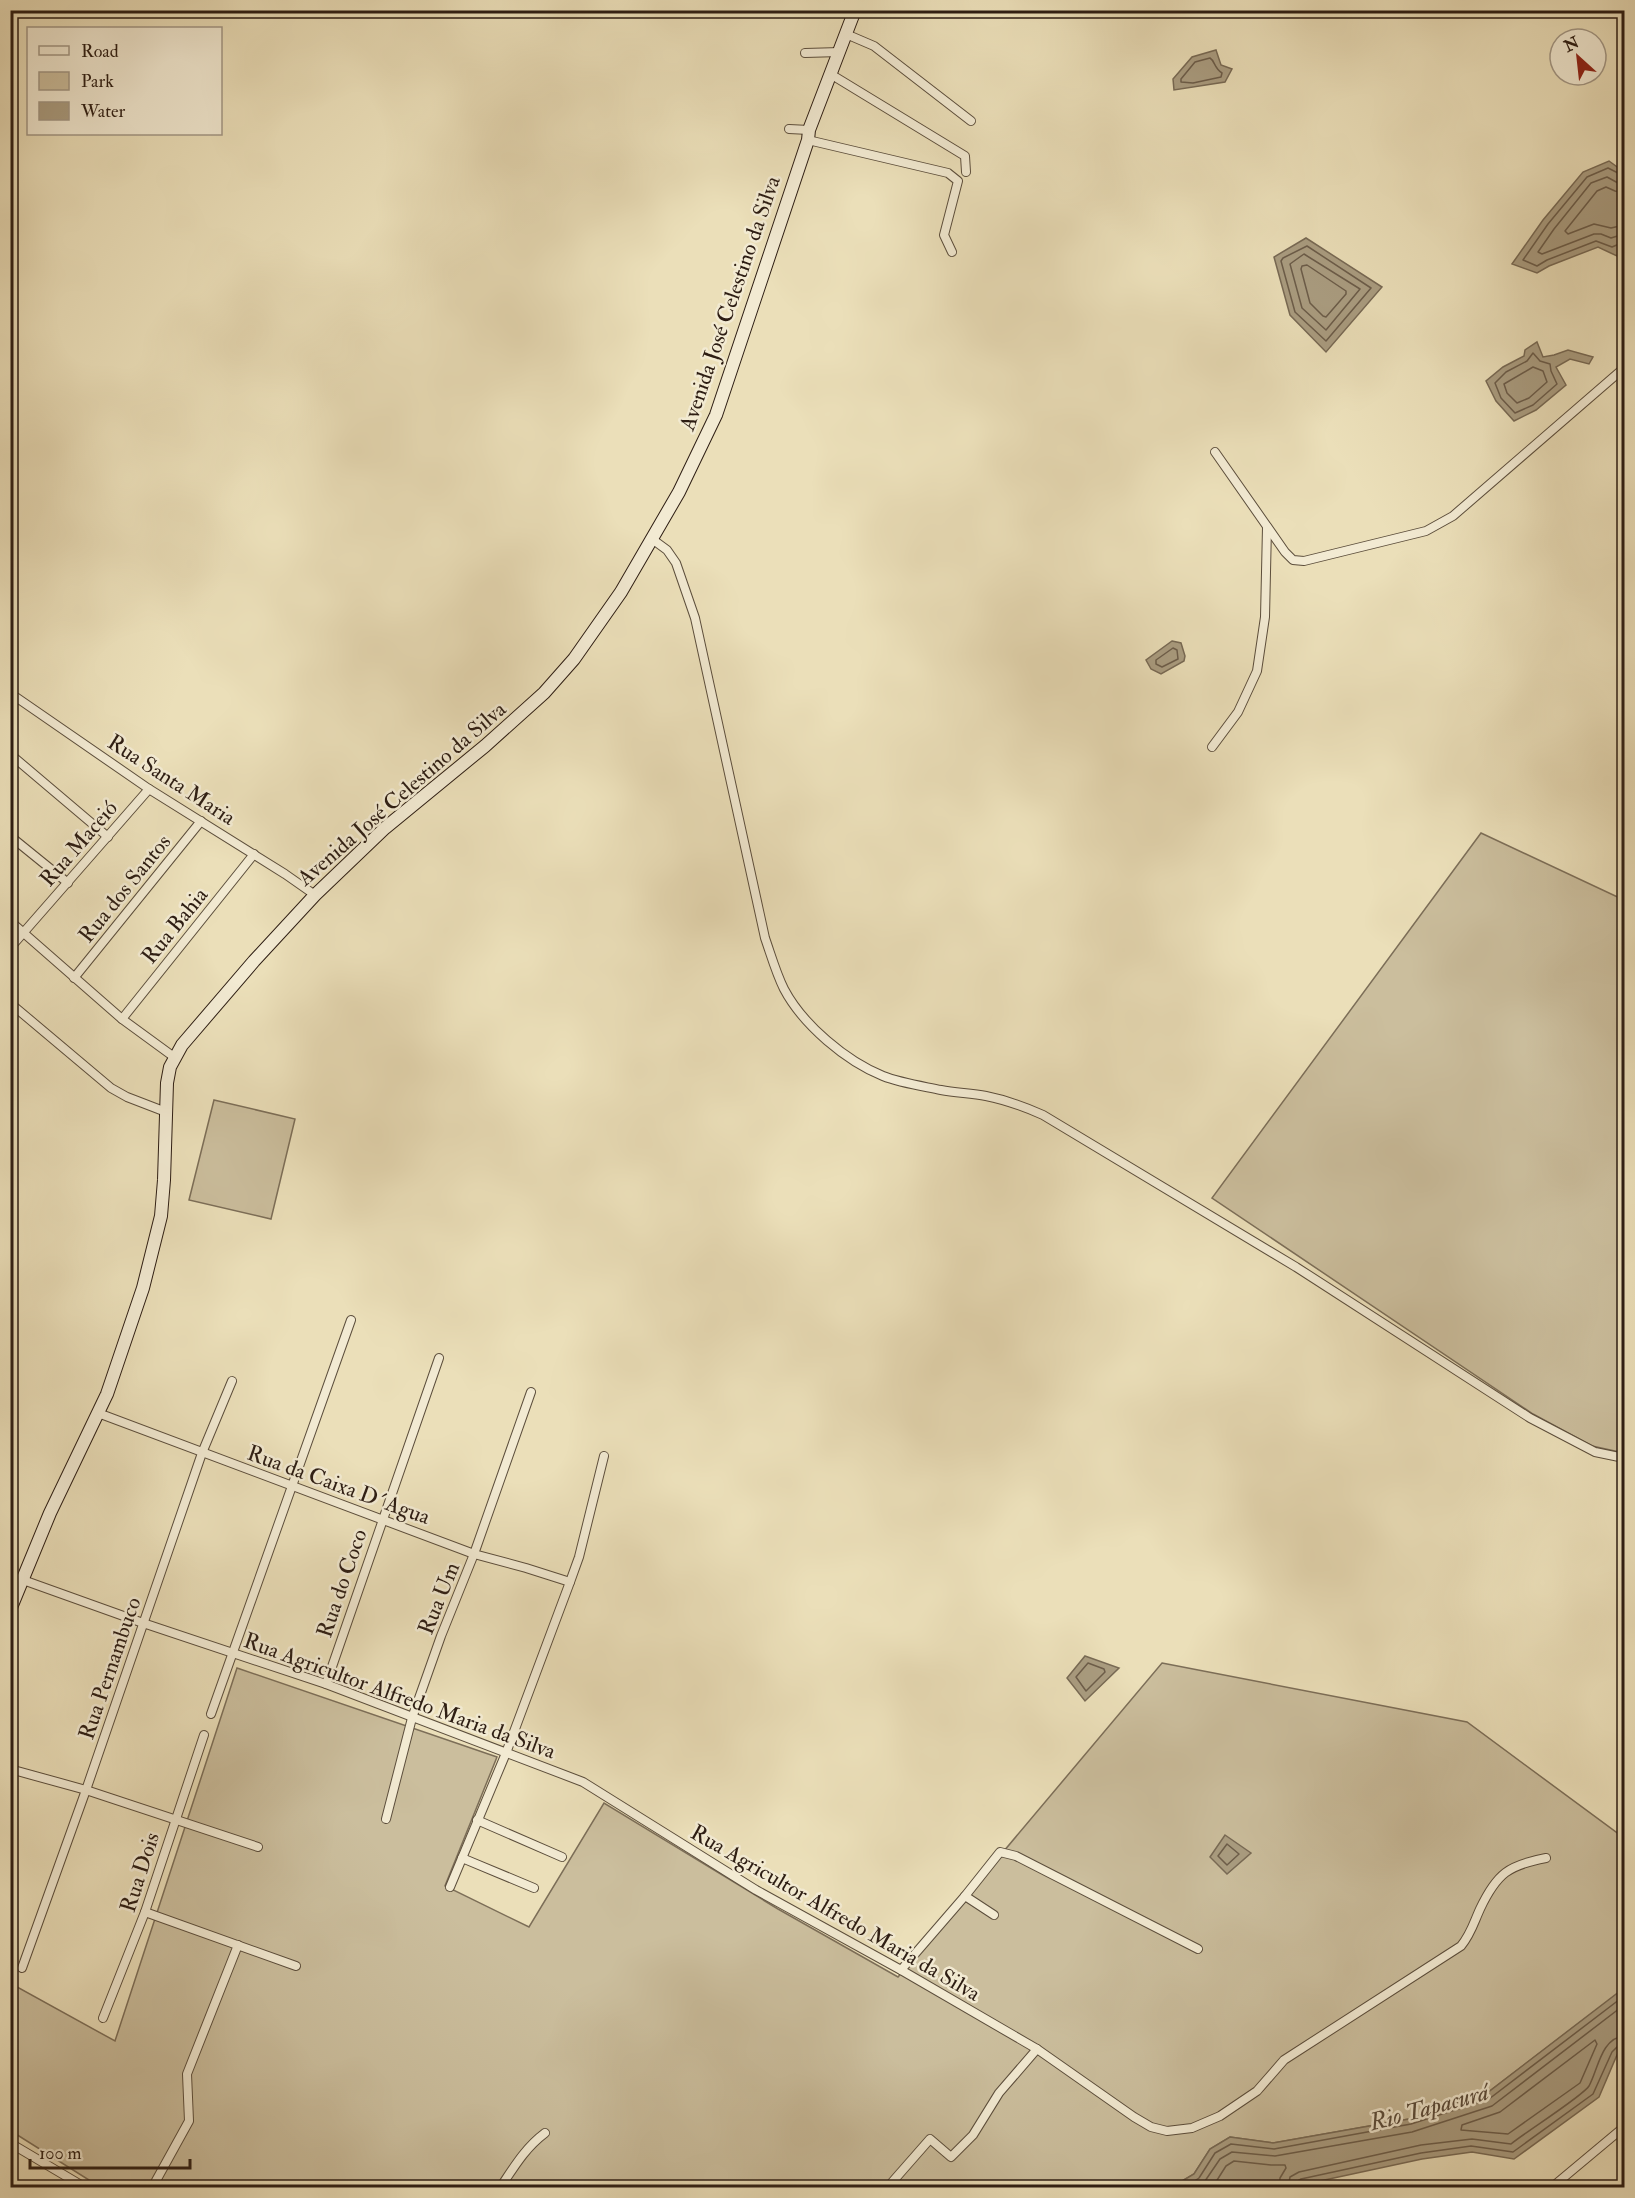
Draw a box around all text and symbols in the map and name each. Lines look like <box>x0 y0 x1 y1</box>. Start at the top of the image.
legend <box>27 27 222 135</box>
north arrow <box>1548 27 1608 87</box>
text: N <box>1560 32 1583 57</box>
text: Road <box>81 40 119 63</box>
text: Park <box>81 70 114 93</box>
text: Water <box>80 100 125 123</box>
street label: Avenida José Celestino da Silva <box>673 171 787 435</box>
street label: Avenida José Celestino da Silva <box>291 695 513 893</box>
street label: Rua Santa Maria <box>102 728 242 832</box>
street label: Rua Maceió <box>34 795 124 893</box>
street label: Rua dos Santos <box>72 829 177 949</box>
street label: Rua Bahia <box>135 881 215 970</box>
street label: Rua da Caixa D´Agua <box>243 1439 435 1531</box>
street label: Rua do Coco <box>310 1525 374 1641</box>
street label: Rua Um <box>412 1558 466 1639</box>
street label: Rua Pernambuco <box>72 1593 147 1743</box>
street label: Rua Agricultor Alfredo Maria da Silva <box>240 1626 560 1766</box>
street label: Rua Agricultor Alfredo Maria da Silva <box>686 1818 986 2008</box>
street label: Rua Dois <box>114 1829 166 1916</box>
water label: Rio Tapacurá <box>1365 2076 1495 2139</box>
scale bar <box>30 2132 190 2170</box>
text: 100 m <box>39 2142 82 2165</box>

